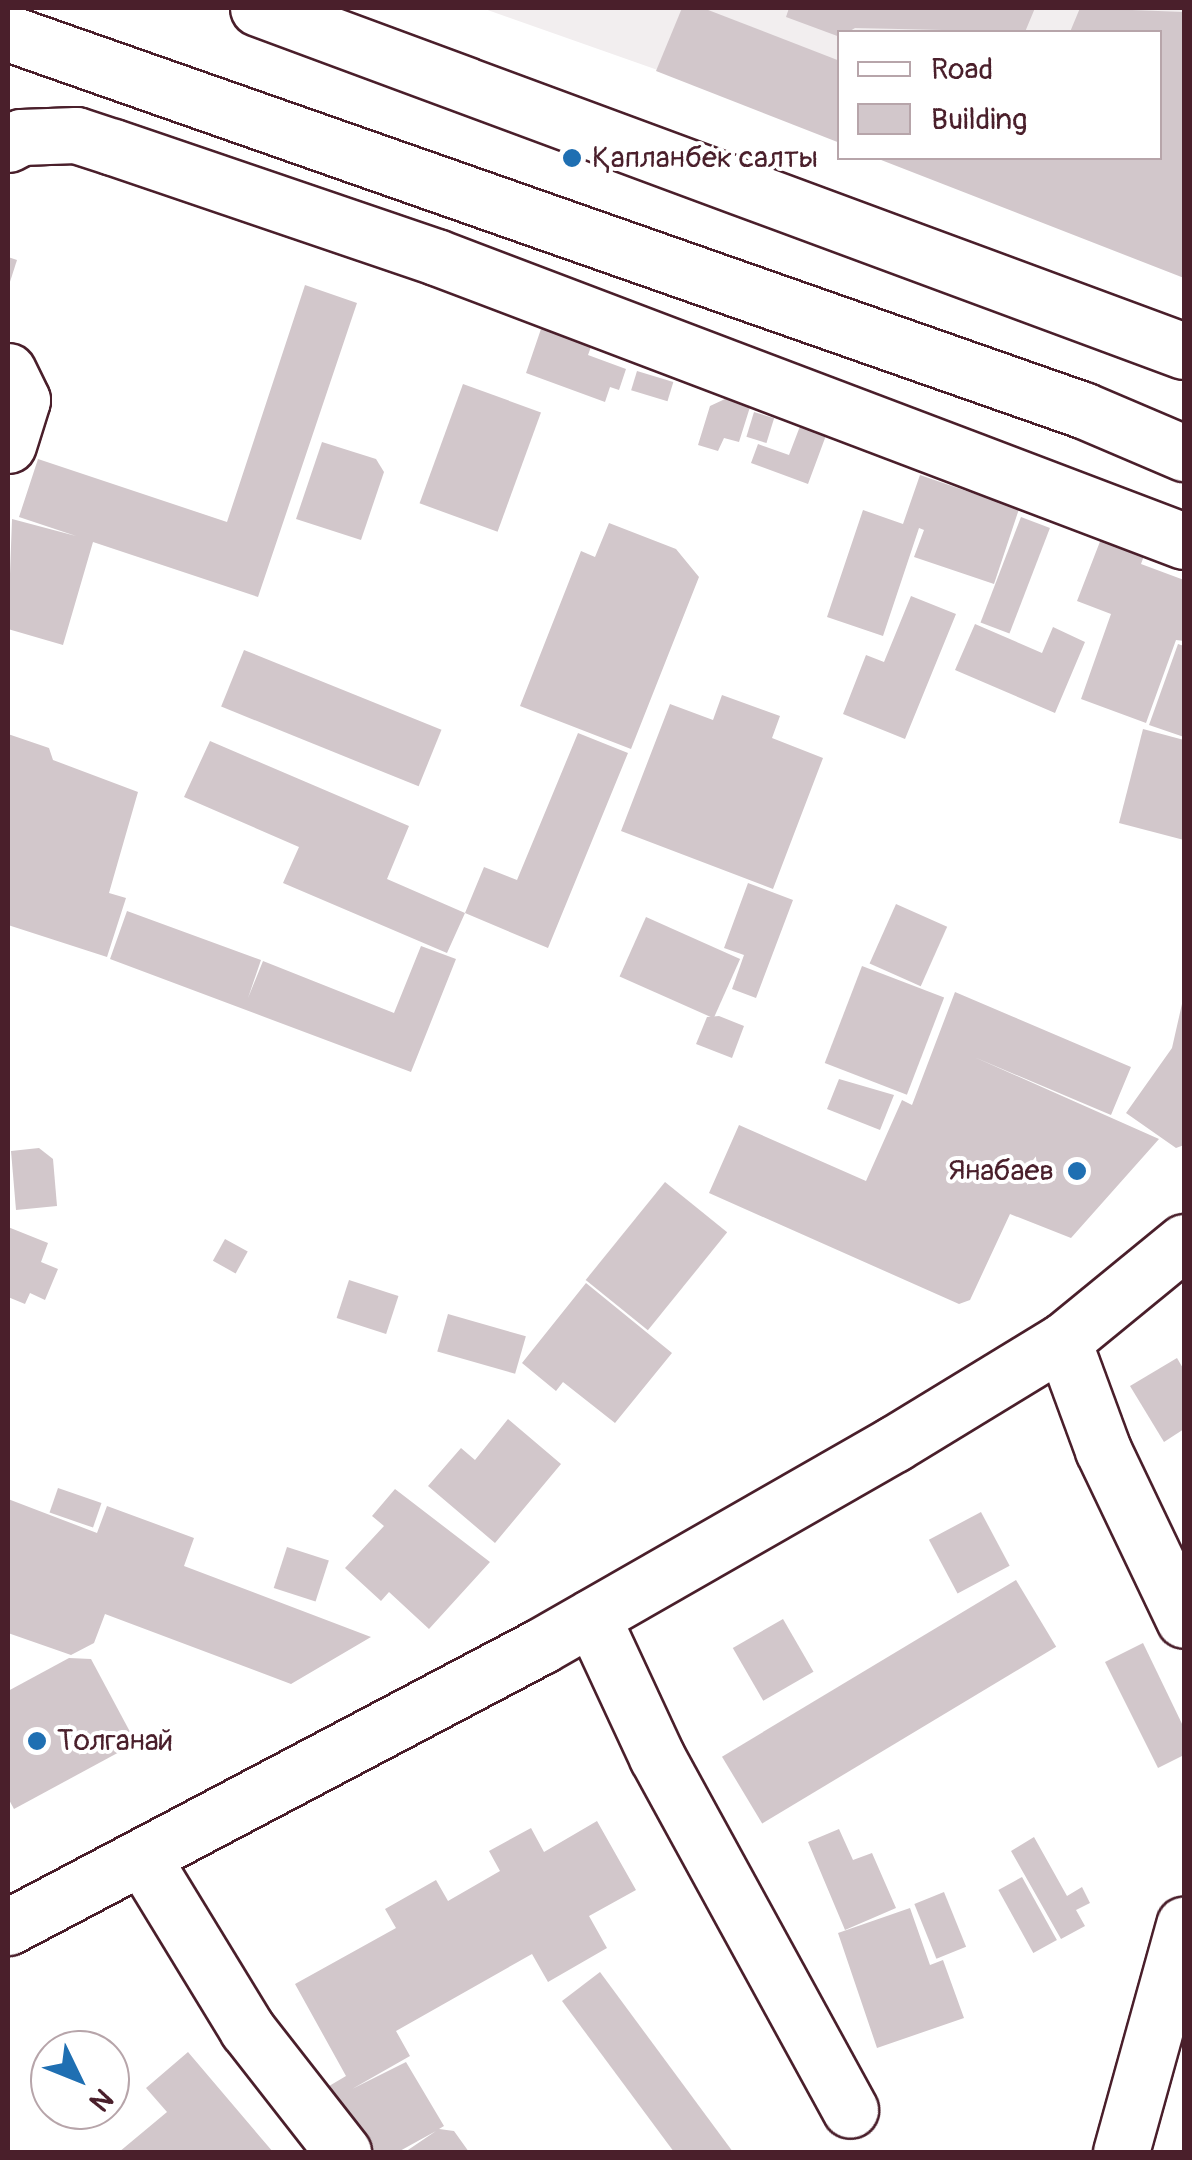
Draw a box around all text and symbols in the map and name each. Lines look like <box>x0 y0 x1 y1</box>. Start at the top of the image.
legend <box>837 30 1162 160</box>
text: Road <box>931 51 993 88</box>
text: Building <box>931 101 1027 138</box>
place label: Қапланбек салты <box>592 140 818 176</box>
marker: Қапланбек салты <box>561 147 583 169</box>
place label: Янабаев <box>948 1153 1054 1189</box>
marker: Янабаев <box>1064 1158 1090 1184</box>
place label: Толганай <box>57 1723 173 1759</box>
marker: Толганай <box>26 1730 48 1752</box>
north arrow <box>30 2030 130 2130</box>
text: N <box>82 2081 120 2118</box>

